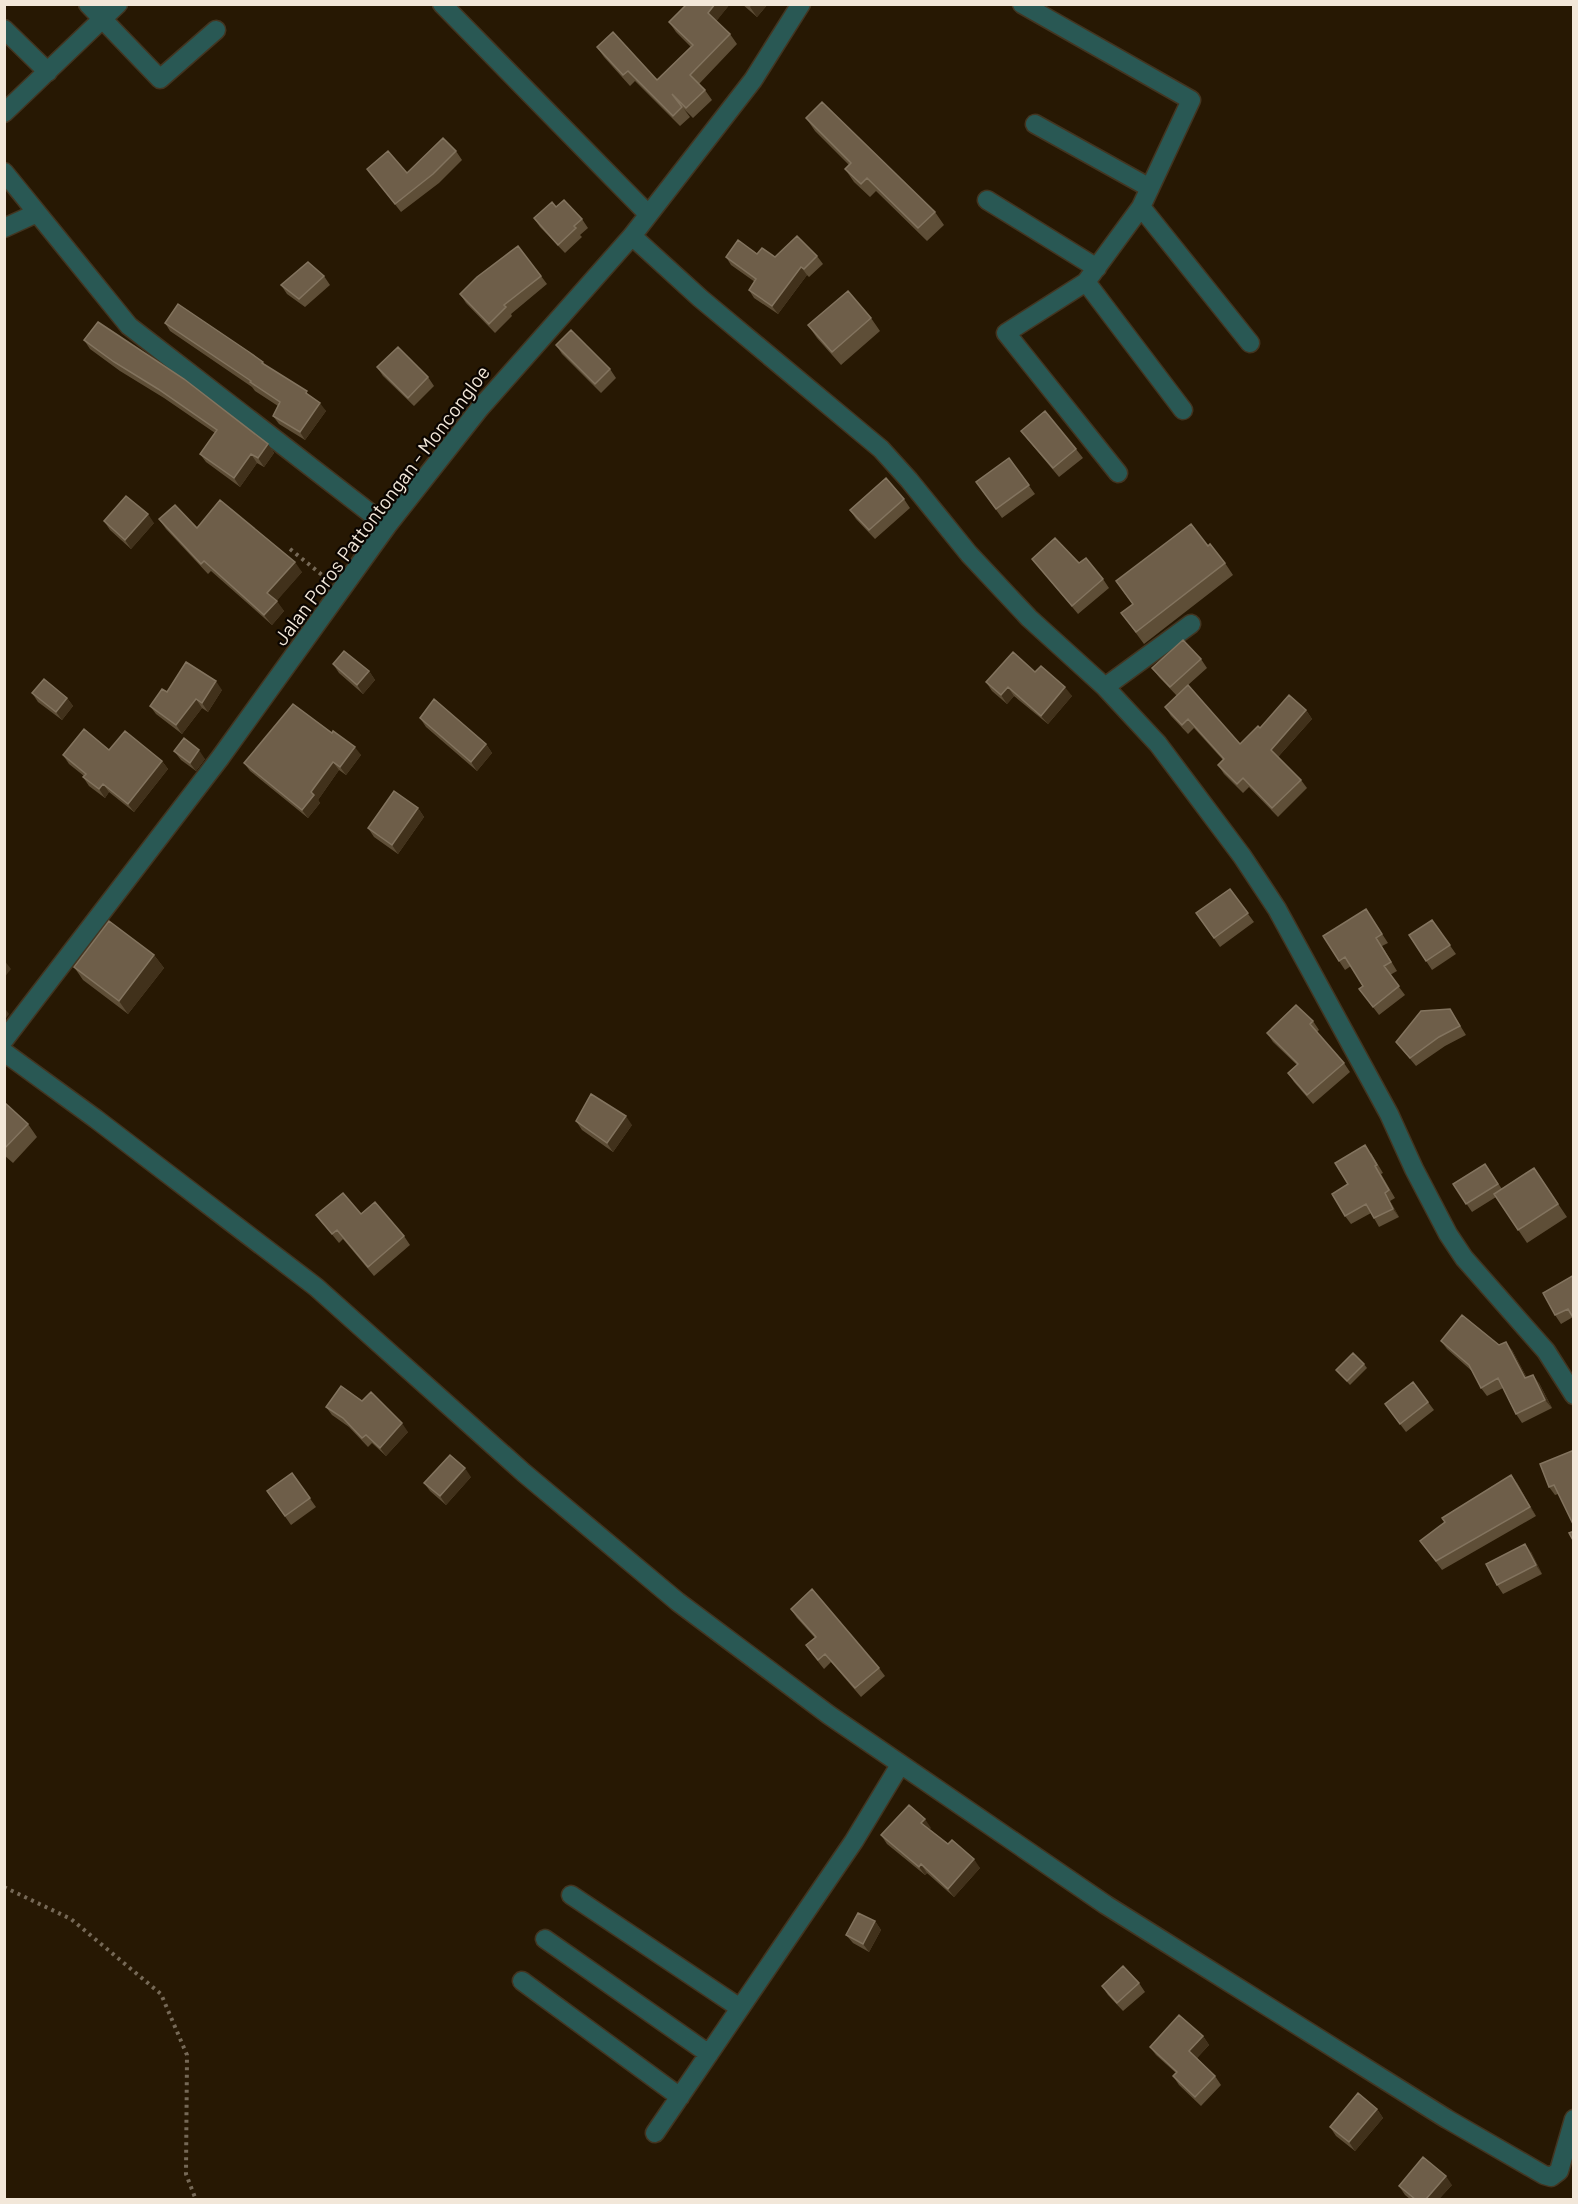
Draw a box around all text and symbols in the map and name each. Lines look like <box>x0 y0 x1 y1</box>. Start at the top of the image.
street label: Jalan Poros Pattontongan - Moncongloe <box>268 360 494 650</box>

